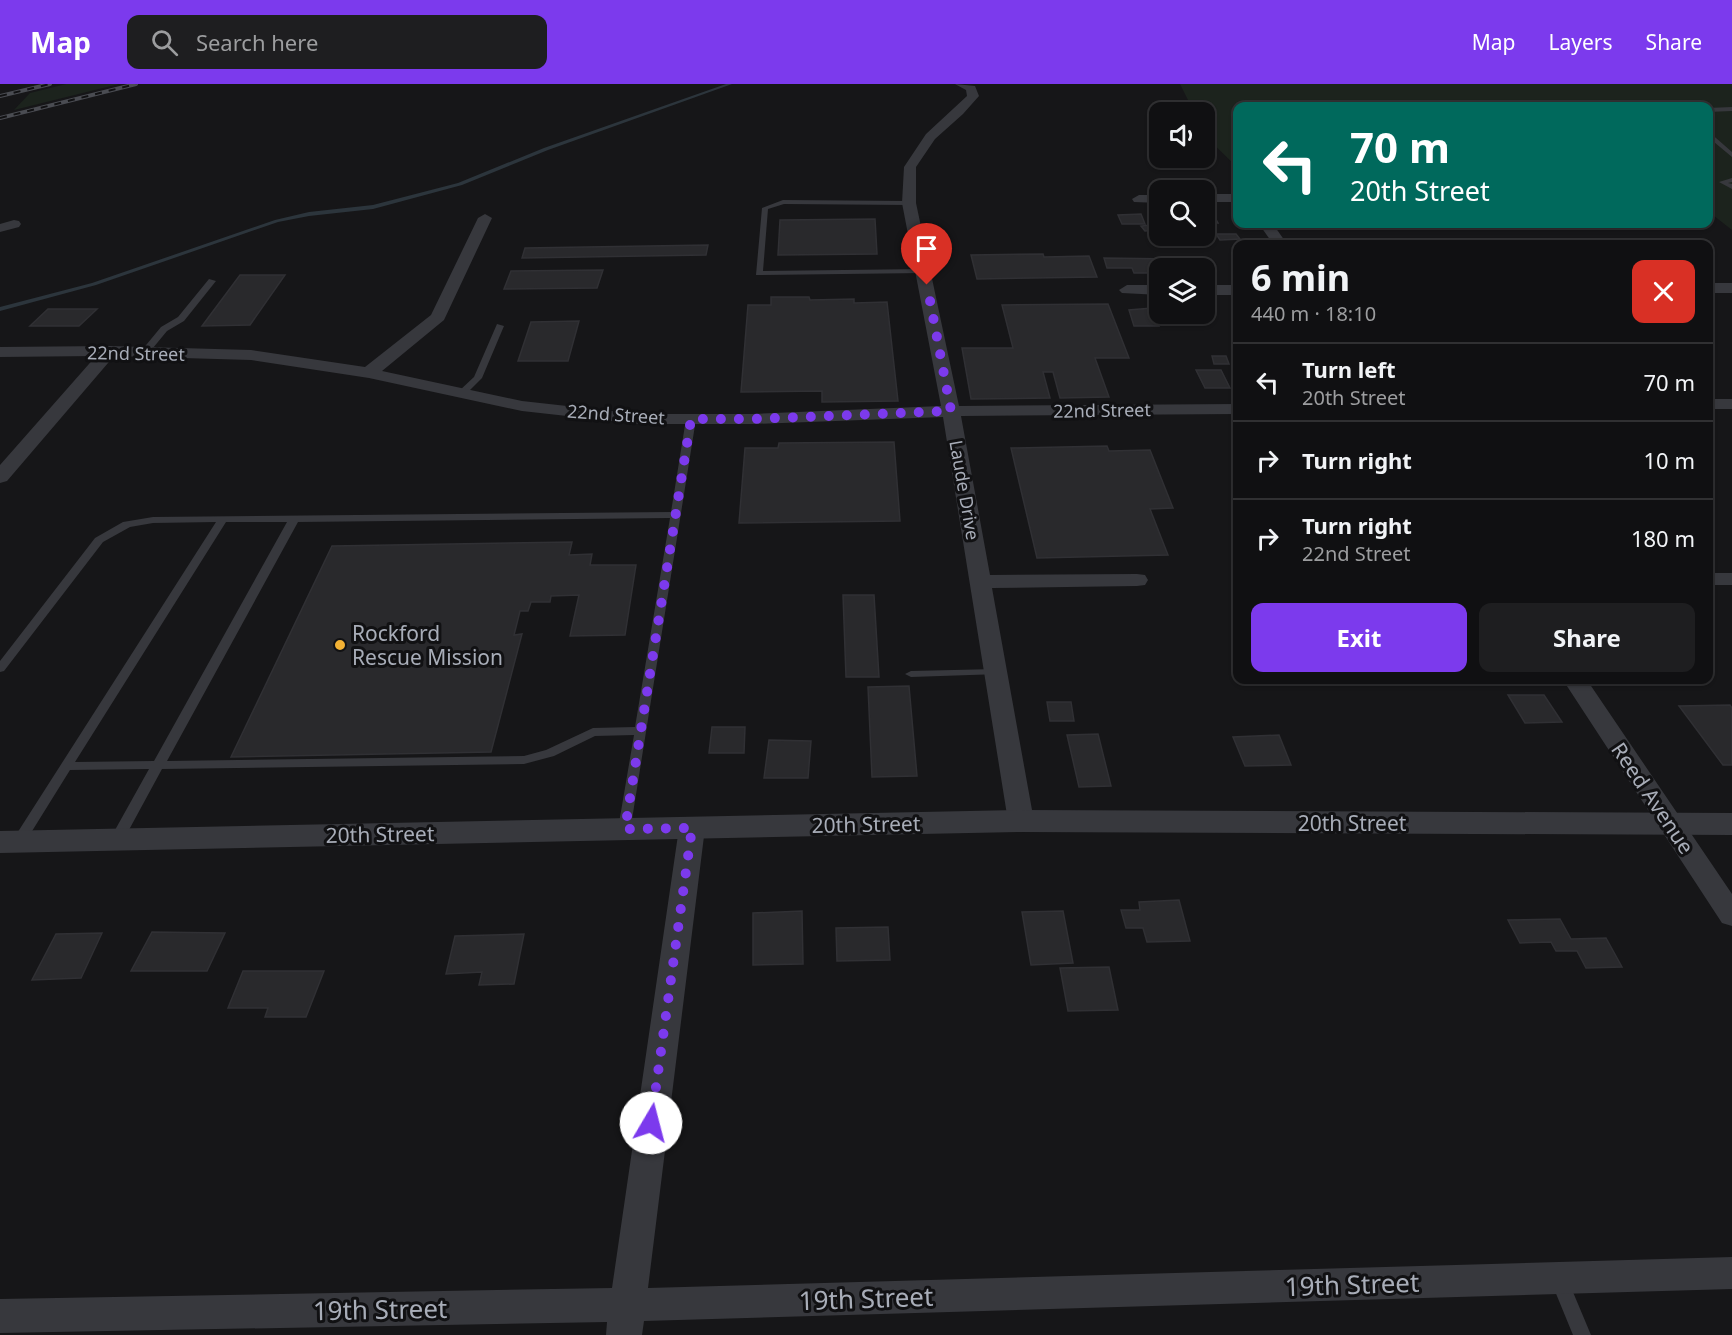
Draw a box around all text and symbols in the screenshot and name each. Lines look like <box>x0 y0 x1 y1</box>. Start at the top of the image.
search box <box>127 15 547 69</box>
text: Map <box>30 23 91 61</box>
icon: search <box>148 26 181 59</box>
text: Search here <box>196 27 318 57</box>
text: Map <box>1472 28 1516 56</box>
text: Layers <box>1549 28 1613 56</box>
text: Share <box>1646 28 1702 56</box>
map controls <box>1149 102 1215 324</box>
button: sound <box>1149 102 1215 168</box>
text: 70 m <box>1350 118 1450 175</box>
icon: left <box>1251 126 1329 204</box>
text: 20th Street <box>1350 172 1490 209</box>
button: search <box>1149 180 1215 246</box>
pin <box>901 223 952 285</box>
icon: arrive <box>910 232 943 265</box>
text: 6 min <box>1251 253 1350 302</box>
button: layers <box>1149 258 1215 324</box>
button: close <box>1632 260 1695 323</box>
text: 440 m · 18:10 <box>1251 300 1376 327</box>
street label: 22nd Street <box>87 340 186 366</box>
text: Turn left <box>1302 354 1396 384</box>
icon: left <box>1251 366 1284 399</box>
text: 70 m <box>1644 367 1695 397</box>
text: 20th Street <box>1302 384 1406 411</box>
street label: 22nd Street <box>1053 397 1152 423</box>
street label: 22nd Street <box>566 399 666 429</box>
street label: Laude Drive <box>944 438 986 542</box>
icon: right <box>1251 444 1284 477</box>
text: Turn right <box>1302 445 1412 475</box>
text: 10 m <box>1644 445 1695 475</box>
text: Turn right <box>1302 510 1412 540</box>
icon: right <box>1251 522 1284 555</box>
text: 180 m <box>1631 523 1695 553</box>
text: 22nd Street <box>1302 540 1411 567</box>
button: Exit <box>1251 603 1467 672</box>
button: Share <box>1479 603 1695 672</box>
place label: Rockford Rescue Mission <box>352 619 503 671</box>
marker: Rockford Rescue Mission <box>333 638 347 652</box>
street label: Reed Avenue <box>1605 737 1701 859</box>
street label: 20th Street <box>811 809 921 839</box>
street label: 20th Street <box>1298 809 1407 837</box>
street label: 20th Street <box>325 819 435 849</box>
position arrow <box>619 1091 683 1155</box>
street label: 19th Street <box>1284 1264 1420 1304</box>
street label: 19th Street <box>798 1278 934 1318</box>
street label: 19th Street <box>312 1290 448 1328</box>

